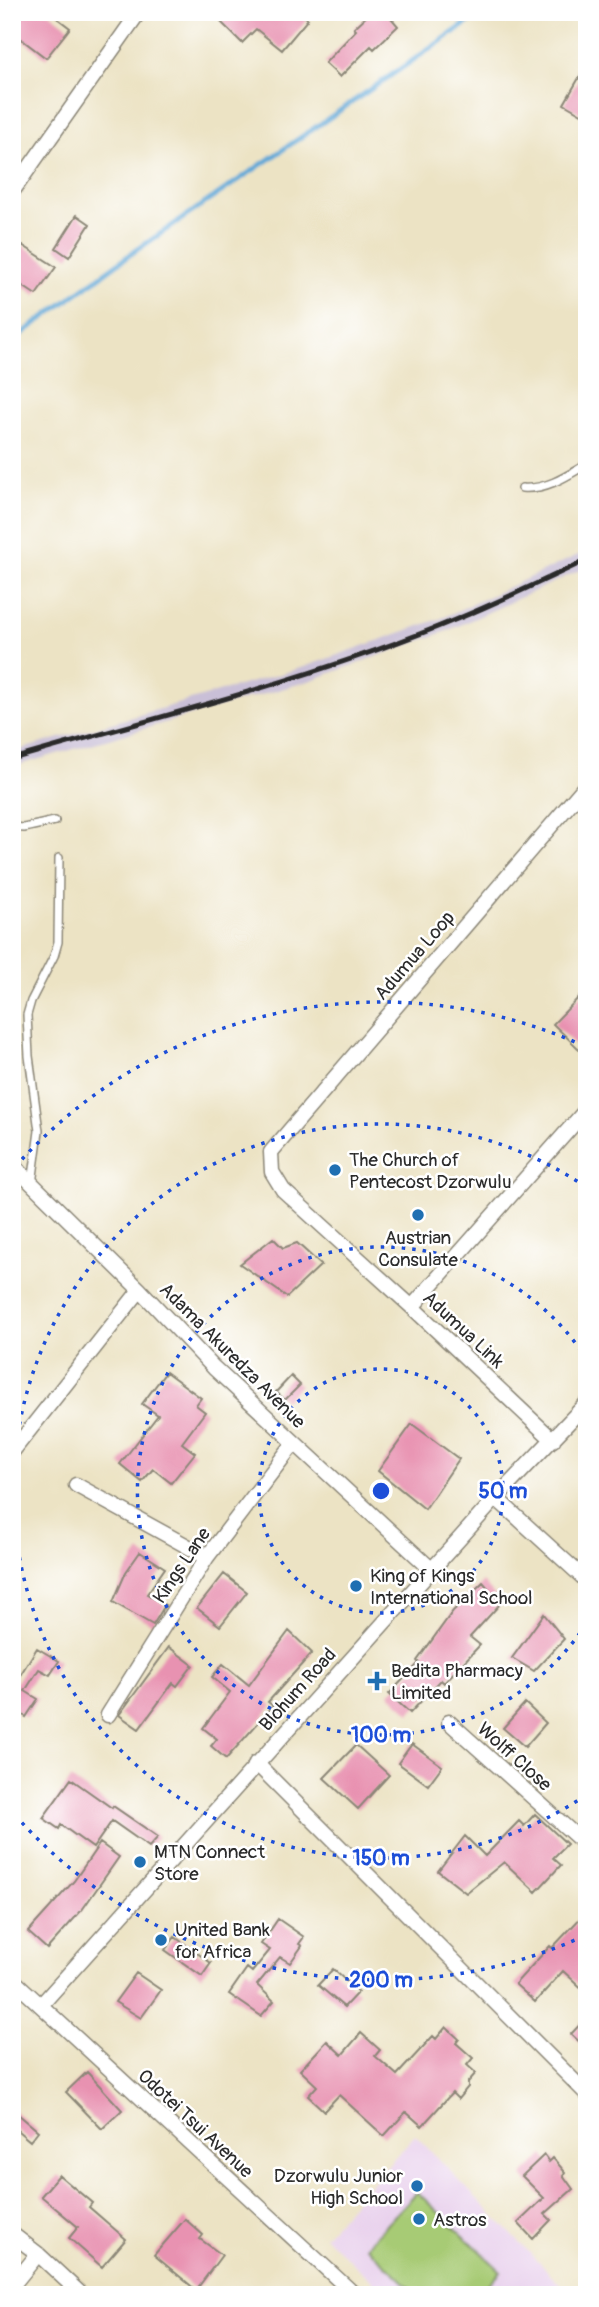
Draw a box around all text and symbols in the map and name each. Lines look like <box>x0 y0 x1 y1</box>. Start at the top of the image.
street label: Adumua Loop <box>370 906 460 1005</box>
place label: The Church of Pentecost Dzorwulu <box>349 1148 511 1194</box>
marker: The Church of Pentecost Dzorwulu <box>327 1162 343 1178</box>
marker: Austrian Consulate <box>410 1207 426 1223</box>
place label: Austrian Consulate <box>378 1226 458 1272</box>
street label: Adama Akuredza Avenue <box>154 1278 311 1434</box>
street label: Adumua Link <box>418 1286 509 1374</box>
text: 50 m <box>479 1478 528 1505</box>
centre of rings <box>369 1479 393 1503</box>
street label: Kings Lane <box>148 1522 216 1608</box>
place label: King of Kings International School <box>370 1564 533 1610</box>
marker: King of Kings International School <box>348 1578 364 1594</box>
street label: Blohum Road <box>254 1643 341 1736</box>
place label: Bedita Pharmacy Limited <box>391 1659 523 1705</box>
marker: Bedita Pharmacy Limited <box>369 1673 385 1689</box>
street label: Wolff Close <box>472 1717 557 1797</box>
text: 100 m <box>351 1722 411 1749</box>
place label: MTN Connect Store <box>154 1840 265 1886</box>
text: 150 m <box>352 1845 410 1872</box>
marker: MTN Connect Store <box>132 1854 148 1870</box>
place label: United Bank for Africa <box>175 1918 270 1964</box>
marker: United Bank for Africa <box>153 1932 169 1948</box>
text: 200 m <box>349 1967 413 1994</box>
street label: Odotei Tsui Avenue <box>133 2064 258 2184</box>
place label: Dzorwulu Junior High School <box>274 2164 403 2210</box>
marker: Dzorwulu Junior High School <box>409 2178 425 2194</box>
place label: Astros <box>433 2208 487 2232</box>
marker: Astros <box>411 2211 427 2227</box>

